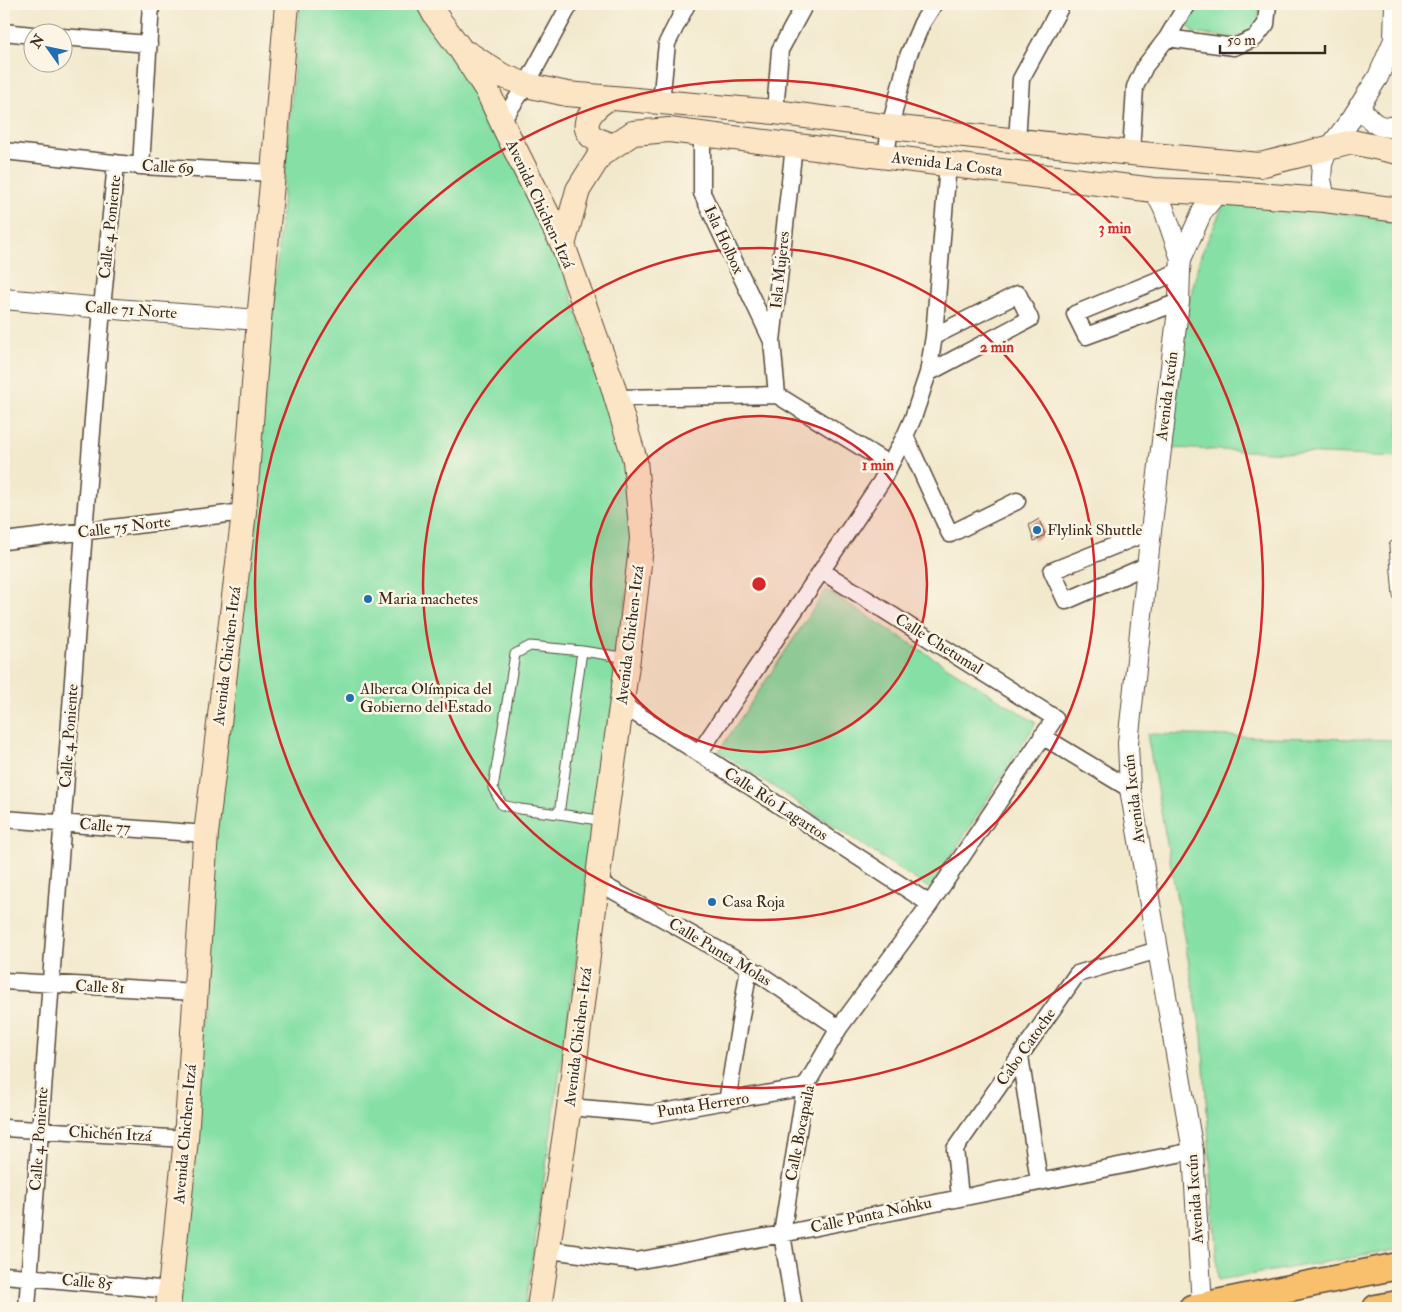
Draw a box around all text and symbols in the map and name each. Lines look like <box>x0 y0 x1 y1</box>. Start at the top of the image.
north arrow <box>22 22 72 72</box>
scale bar <box>1220 22 1324 54</box>
text: N <box>26 31 48 52</box>
text: 50 m <box>1227 31 1256 50</box>
street label: Avenida Chichen-Itzá <box>501 135 579 272</box>
street label: Avenida La Costa <box>889 147 1004 181</box>
street label: Calle 69 <box>141 156 195 178</box>
street label: Calle 4 Poniente <box>95 174 125 280</box>
street label: Isla Holbox <box>700 203 748 277</box>
text: 3 min <box>1099 219 1131 238</box>
street label: Isla Mujeres <box>766 230 794 310</box>
street label: Calle 71 Norte <box>84 297 178 323</box>
text: 2 min <box>980 338 1014 357</box>
street label: Avenida Ixcún <box>1151 350 1182 443</box>
text: 1 min <box>862 456 894 475</box>
street label: Calle 75 Norte <box>76 511 172 543</box>
place label: Flylink Shuttle <box>1047 520 1142 540</box>
marker: Flylink Shuttle <box>1031 524 1043 536</box>
street label: Avenida Chichen-Itzá <box>611 564 649 707</box>
centre of rings <box>750 575 768 593</box>
street label: Avenida Chichen-Itzá <box>208 585 246 728</box>
place label: Maria machetes <box>378 589 478 609</box>
marker: Maria machetes <box>362 593 374 605</box>
street label: Calle Chetumal <box>891 609 987 679</box>
place label: Alberca Olímpica del Gobierno del Estado <box>359 679 492 717</box>
street label: Calle 4 Poniente <box>55 683 83 789</box>
marker: Alberca Olímpica del Gobierno del Estado <box>344 692 356 704</box>
street label: Avenida Ixcún <box>1119 753 1150 846</box>
street label: Calle Río Lagartos <box>720 763 832 845</box>
street label: Calle 77 <box>79 814 132 838</box>
place label: Casa Roja <box>722 892 785 912</box>
marker: Casa Roja <box>706 896 718 908</box>
street label: Calle Punta Molas <box>665 913 775 991</box>
street label: Avenida Chichen-Itzá <box>559 966 597 1109</box>
street label: Calle 81 <box>75 976 125 998</box>
street label: Cabo Catoche <box>992 1004 1060 1089</box>
street label: Avenida Chichen-Itzá <box>169 1063 201 1206</box>
street label: Calle Bocapaila <box>781 1083 820 1183</box>
street label: Calle 4 Poniente <box>25 1086 53 1192</box>
street label: Punta Herrero <box>656 1088 751 1122</box>
street label: Chichén Itzá <box>68 1122 152 1146</box>
street label: Avenida Ixcún <box>1182 1153 1208 1246</box>
street label: Calle Punta Nohku <box>809 1192 933 1238</box>
street label: Calle 85 <box>61 1270 113 1294</box>

